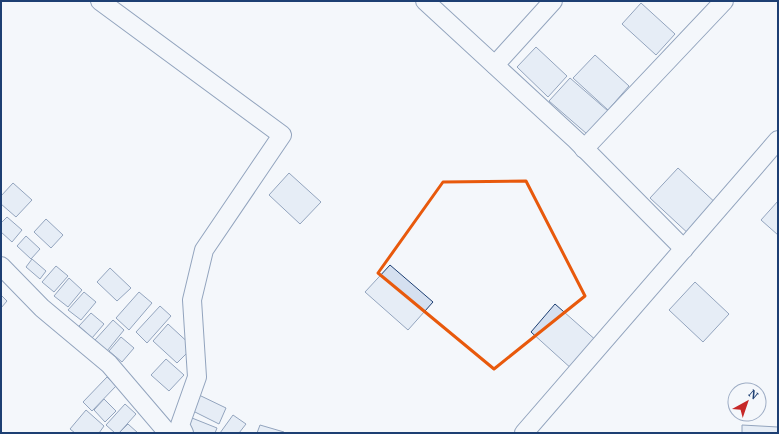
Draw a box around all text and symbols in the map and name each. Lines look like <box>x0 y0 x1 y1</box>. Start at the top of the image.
north arrow <box>727 382 767 422</box>
text: N <box>746 386 762 403</box>

